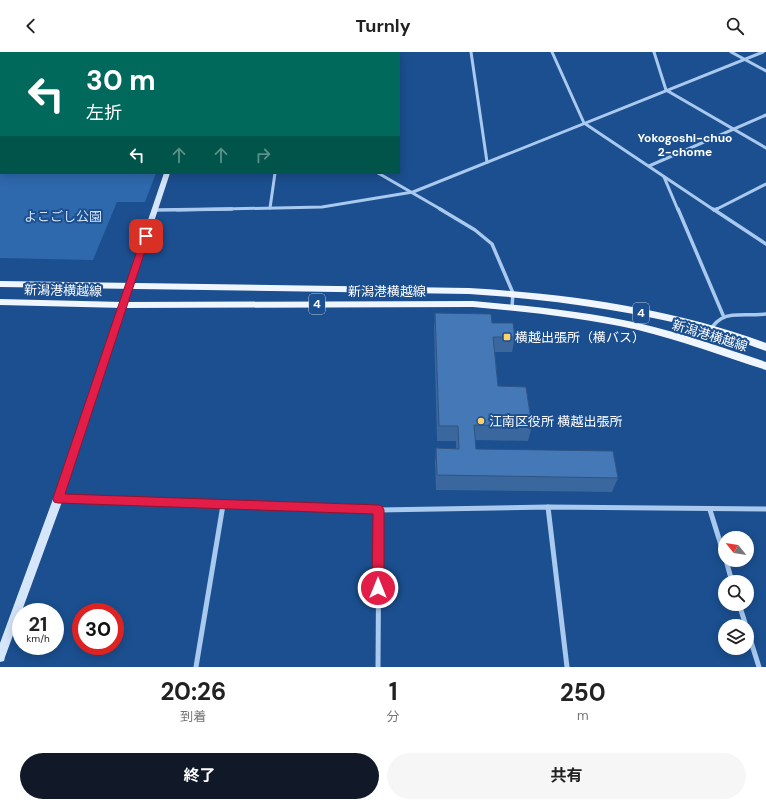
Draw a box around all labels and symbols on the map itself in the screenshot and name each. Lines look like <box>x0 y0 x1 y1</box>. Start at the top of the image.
district label: Yokogoshi-chuo 2-chome <box>638 130 732 160</box>
park label: よこごし公園 <box>24 208 102 225</box>
pin <box>129 219 163 253</box>
street label: 新潟港横越線 <box>24 281 102 300</box>
street label: 新潟港横越線 <box>348 283 426 300</box>
road number: 4 <box>309 294 325 314</box>
road number: 4 <box>633 303 649 323</box>
street label: 新潟港横越線 <box>670 316 750 355</box>
place label: 横越出張所（横バス） <box>515 329 645 346</box>
marker: 横越出張所（横バス） <box>502 332 512 342</box>
place label: 江南区役所 横越出張所 <box>489 413 622 430</box>
marker: 江南区役所 横越出張所 <box>476 416 486 426</box>
north arrow <box>718 531 754 567</box>
position arrow <box>357 567 399 609</box>
speed limit sign: 30 <box>72 603 124 655</box>

